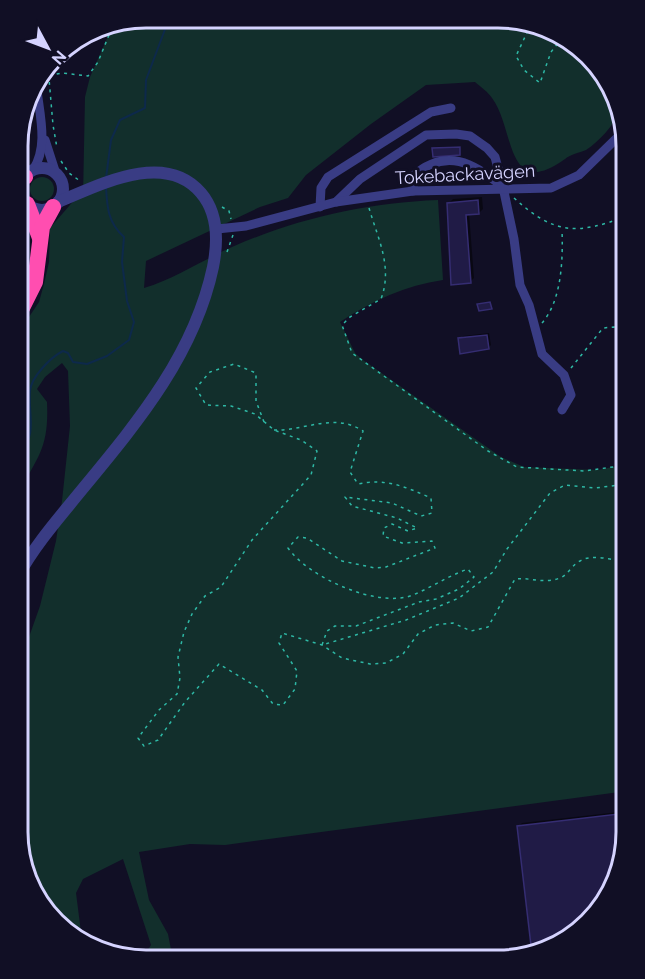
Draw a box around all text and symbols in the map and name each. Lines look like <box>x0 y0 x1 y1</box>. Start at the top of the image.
north arrow <box>18 18 78 78</box>
text: N <box>48 47 70 68</box>
street label: Tokebackavägen <box>394 160 536 188</box>

